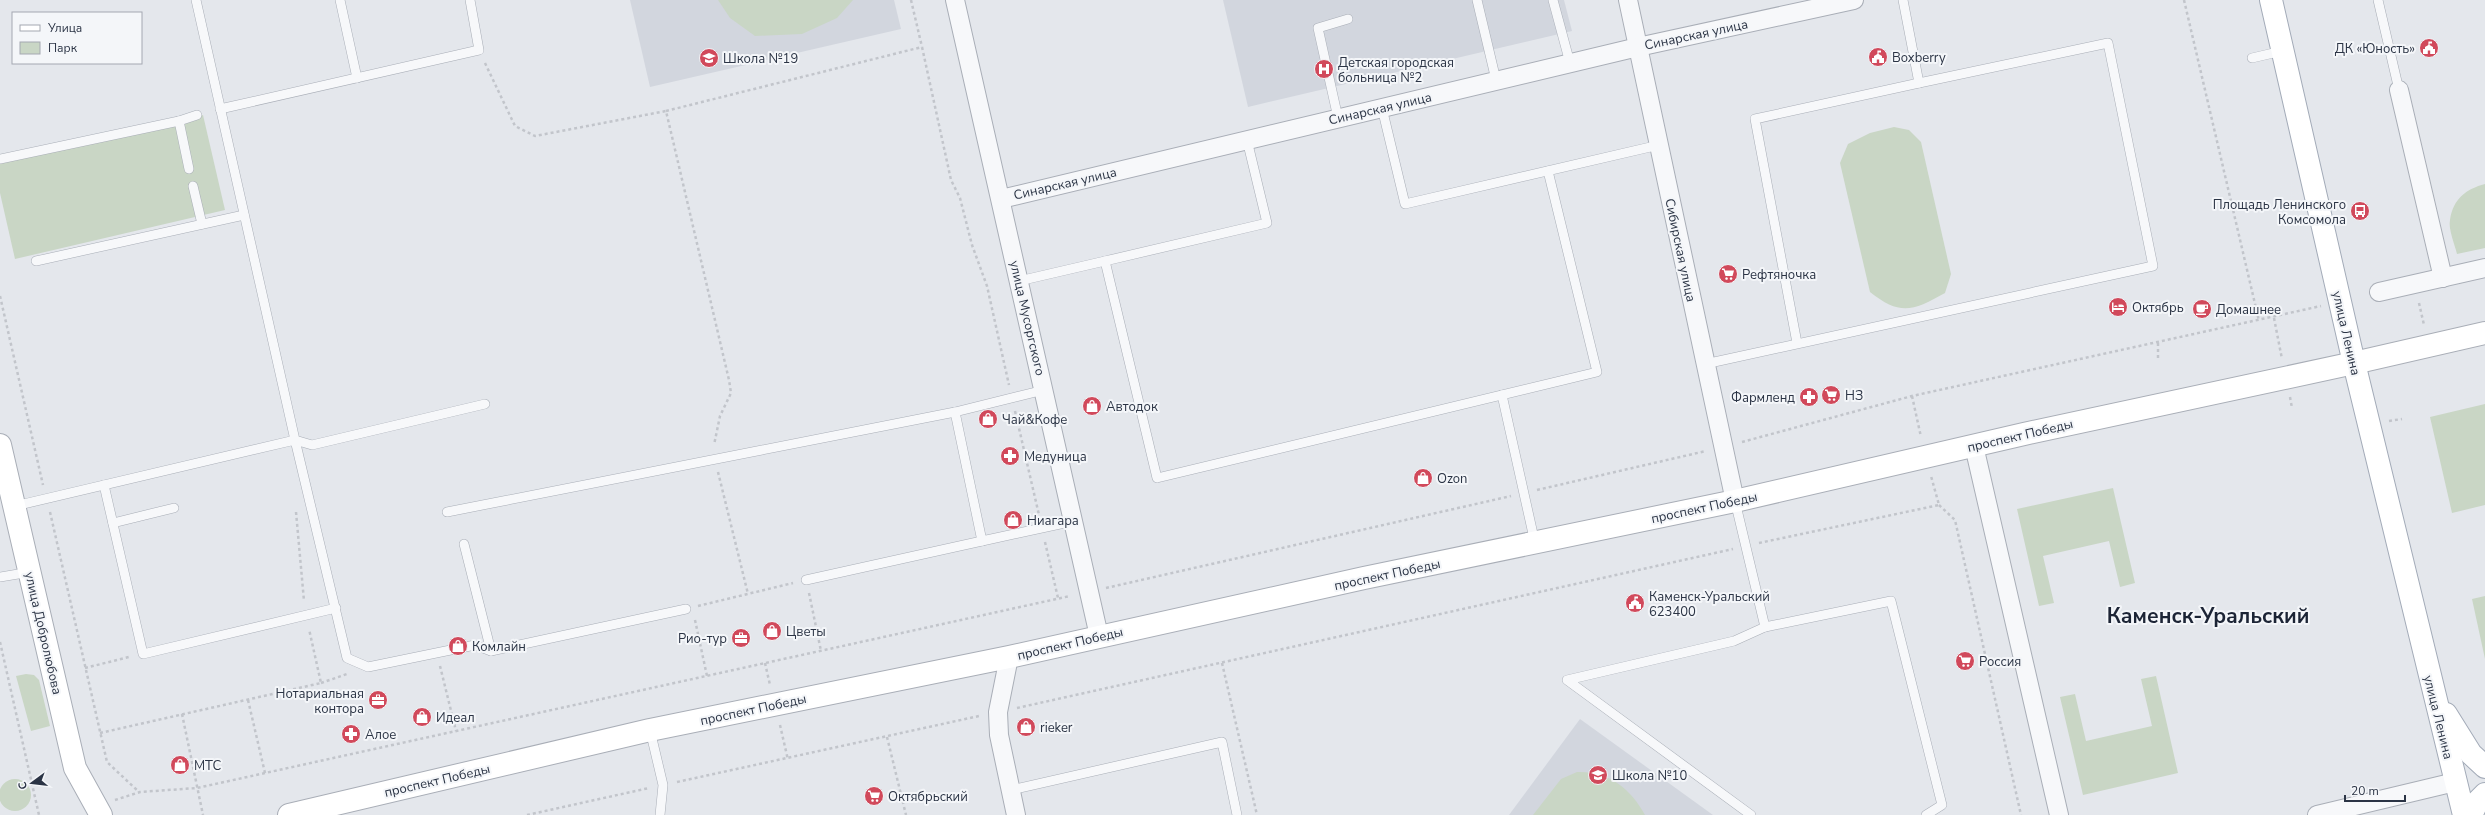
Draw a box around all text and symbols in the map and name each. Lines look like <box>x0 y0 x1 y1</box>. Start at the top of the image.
legend <box>12 12 142 64</box>
street label: Синарская улица <box>1643 15 1750 55</box>
text: Улица <box>47 20 82 36</box>
public building icon: ДК «Юность» <box>2418 37 2440 59</box>
text: Парк <box>48 40 78 56</box>
place label: ДК «Юность» <box>2335 40 2415 58</box>
public building icon: Boxberry <box>1867 46 1889 68</box>
school or university icon: Школа №19 <box>698 47 720 69</box>
place label: Boxberry <box>1892 49 1946 67</box>
place label: Школа №19 <box>723 50 798 68</box>
place label: Детская городская больница №2 <box>1338 54 1454 87</box>
hospital icon: Детская городская больница №2 <box>1313 58 1335 80</box>
street label: Синарская улица <box>1327 88 1434 130</box>
street label: Синарская улица <box>1012 163 1119 205</box>
place label: Площадь Ленинского Комсомола <box>2213 196 2346 229</box>
street label: Сибирская улица <box>1660 197 1700 304</box>
bus stop icon: Площадь Ленинского Комсомола <box>2349 200 2371 222</box>
street label: улица Мусоргского <box>1005 259 1049 378</box>
supermarket icon: Рефтяночка <box>1717 263 1739 285</box>
place label: Рефтяночка <box>1742 266 1816 284</box>
street label: улица Ленина <box>2328 289 2364 377</box>
hotel icon: Октябрь <box>2107 296 2129 318</box>
cafe icon: Домашнее <box>2191 298 2213 320</box>
place label: Октябрь <box>2132 299 2184 317</box>
place label: Домашнее <box>2216 301 2281 319</box>
supermarket icon: НЗ <box>1820 384 1842 406</box>
pharmacy icon: Фармленд <box>1798 386 1820 408</box>
place label: НЗ <box>1845 387 1863 405</box>
place label: Фармленд <box>1731 389 1795 407</box>
shop icon: Автодок <box>1081 395 1103 417</box>
place label: Автодок <box>1106 398 1158 416</box>
shop icon: Чай&Кофе <box>977 408 999 430</box>
place label: Чай&Кофе <box>1002 411 1067 429</box>
street label: проспект Победы <box>1965 415 2075 457</box>
pharmacy icon: Медуница <box>999 445 1021 467</box>
place label: Медуница <box>1024 448 1087 466</box>
shop icon: Ozon <box>1412 467 1434 489</box>
place label: Ozon <box>1437 470 1467 488</box>
street label: проспект Победы <box>1649 488 1759 528</box>
shop icon: Ниагара <box>1002 509 1024 531</box>
place label: Ниагара <box>1027 512 1079 530</box>
street label: проспект Победы <box>1332 555 1442 595</box>
street label: улица Добролюбова <box>20 570 66 696</box>
place label: Каменск-Уральский 623400 <box>1649 588 1770 621</box>
public building icon: Каменск-Уральский 623400 <box>1624 592 1646 614</box>
district label: Каменск-Уральский <box>2107 602 2309 630</box>
shop icon: Цветы <box>761 620 783 642</box>
place label: Цветы <box>786 623 826 641</box>
street label: проспект Победы <box>1015 623 1125 665</box>
office icon: Рио-тур <box>730 627 752 649</box>
place label: Рио-тур <box>678 630 727 648</box>
shop icon: Комлайн <box>447 635 469 657</box>
place label: Комлайн <box>472 638 526 656</box>
supermarket icon: Россия <box>1954 650 1976 672</box>
place label: Россия <box>1979 653 2021 671</box>
street label: улица Ленина <box>2419 673 2457 761</box>
place label: Нотариальная контора <box>276 685 364 718</box>
office icon: Нотариальная контора <box>367 689 389 711</box>
street label: проспект Победы <box>698 690 808 730</box>
shop icon: Идеал <box>411 706 433 728</box>
place label: Идеал <box>436 709 475 727</box>
shop icon: rieker <box>1015 716 1037 738</box>
place label: rieker <box>1040 719 1073 737</box>
pharmacy icon: Алое <box>340 723 362 745</box>
place label: Алое <box>365 726 396 744</box>
shop icon: МТС <box>169 754 191 776</box>
place label: МТС <box>194 757 221 775</box>
street label: проспект Победы <box>382 760 492 802</box>
north arrow <box>12 763 52 803</box>
school or university icon: Школа №10 <box>1587 764 1609 786</box>
place label: Школа №10 <box>1612 767 1687 785</box>
scale bar <box>2345 777 2405 803</box>
text: С <box>14 779 31 791</box>
text: 20 m <box>2351 783 2379 799</box>
supermarket icon: Октябрьский <box>863 785 885 807</box>
place label: Октябрьский <box>888 788 968 806</box>

